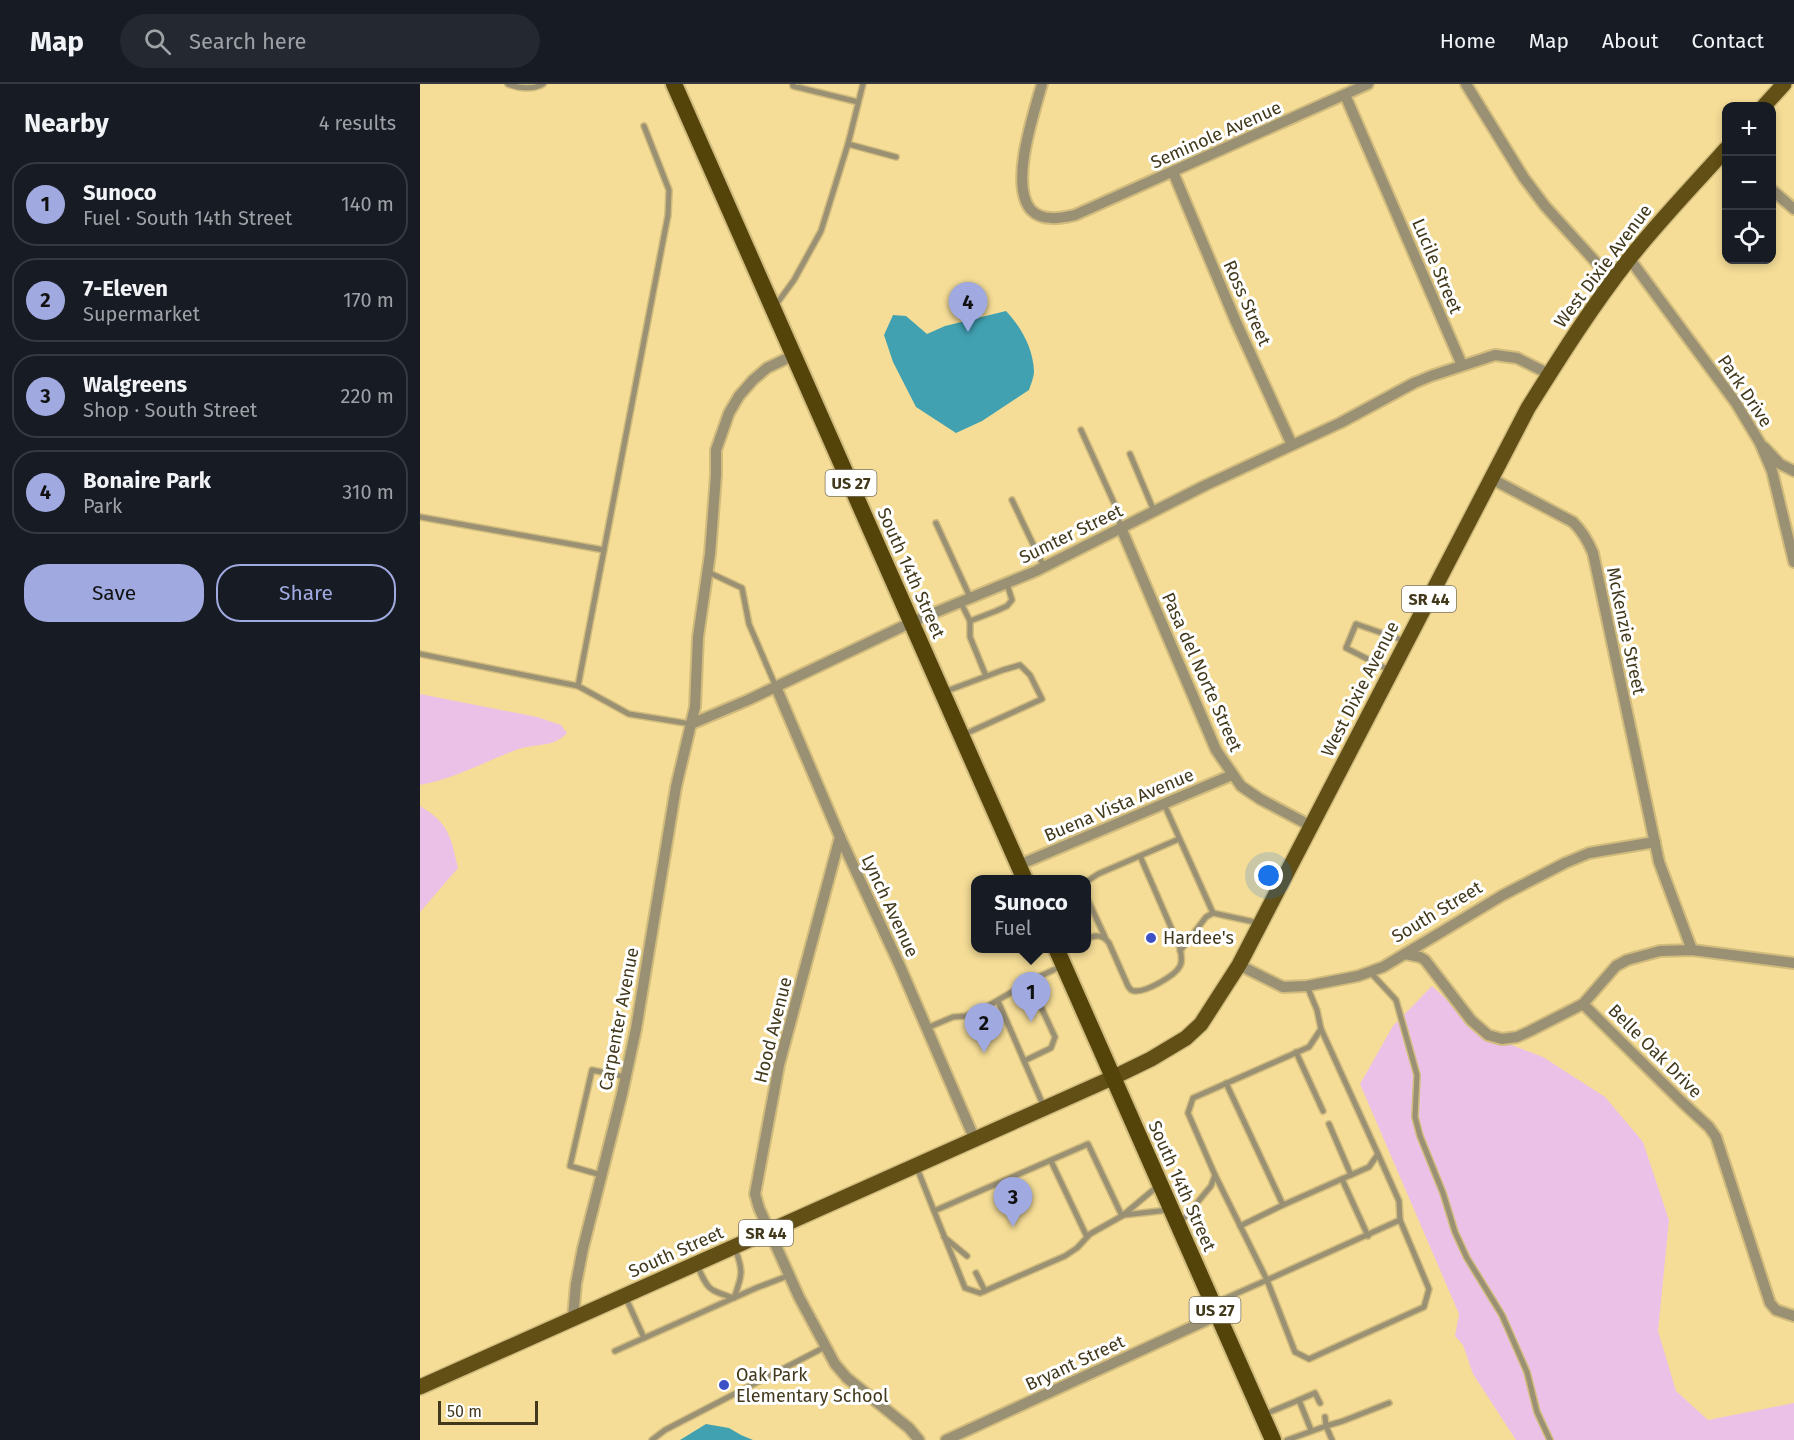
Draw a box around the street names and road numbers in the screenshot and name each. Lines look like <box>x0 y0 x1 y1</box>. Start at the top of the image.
street label: Seminole Avenue <box>1147 96 1285 174</box>
street label: West Dixie Avenue <box>1549 200 1657 332</box>
street label: Lucile Street <box>1407 215 1467 317</box>
street label: Ross Street <box>1218 257 1276 350</box>
street label: Park Drive <box>1713 351 1777 431</box>
road number: US 27 <box>826 470 876 496</box>
street label: Sumter Street <box>1016 499 1127 569</box>
street label: South 14th Street <box>872 504 950 642</box>
street label: McKenzie Street <box>1602 565 1650 697</box>
road number: SR 44 <box>1402 586 1456 612</box>
street label: Pasa del Norte Street <box>1157 589 1247 755</box>
street label: West Dixie Avenue <box>1316 618 1404 760</box>
street label: Buena Vista Avenue <box>1041 764 1197 846</box>
street label: Lynch Avenue <box>857 851 923 961</box>
street label: South Street <box>1388 876 1487 948</box>
street label: Carpenter Avenue <box>594 946 644 1092</box>
street label: Hood Avenue <box>749 975 797 1085</box>
street label: Belle Oak Drive <box>1603 999 1707 1103</box>
street label: South 14th Street <box>1143 1117 1221 1255</box>
road number: SR 44 <box>739 1220 793 1246</box>
street label: South Street <box>625 1221 727 1283</box>
road number: US 27 <box>1190 1297 1240 1323</box>
street label: Bryant Street <box>1022 1330 1129 1396</box>

